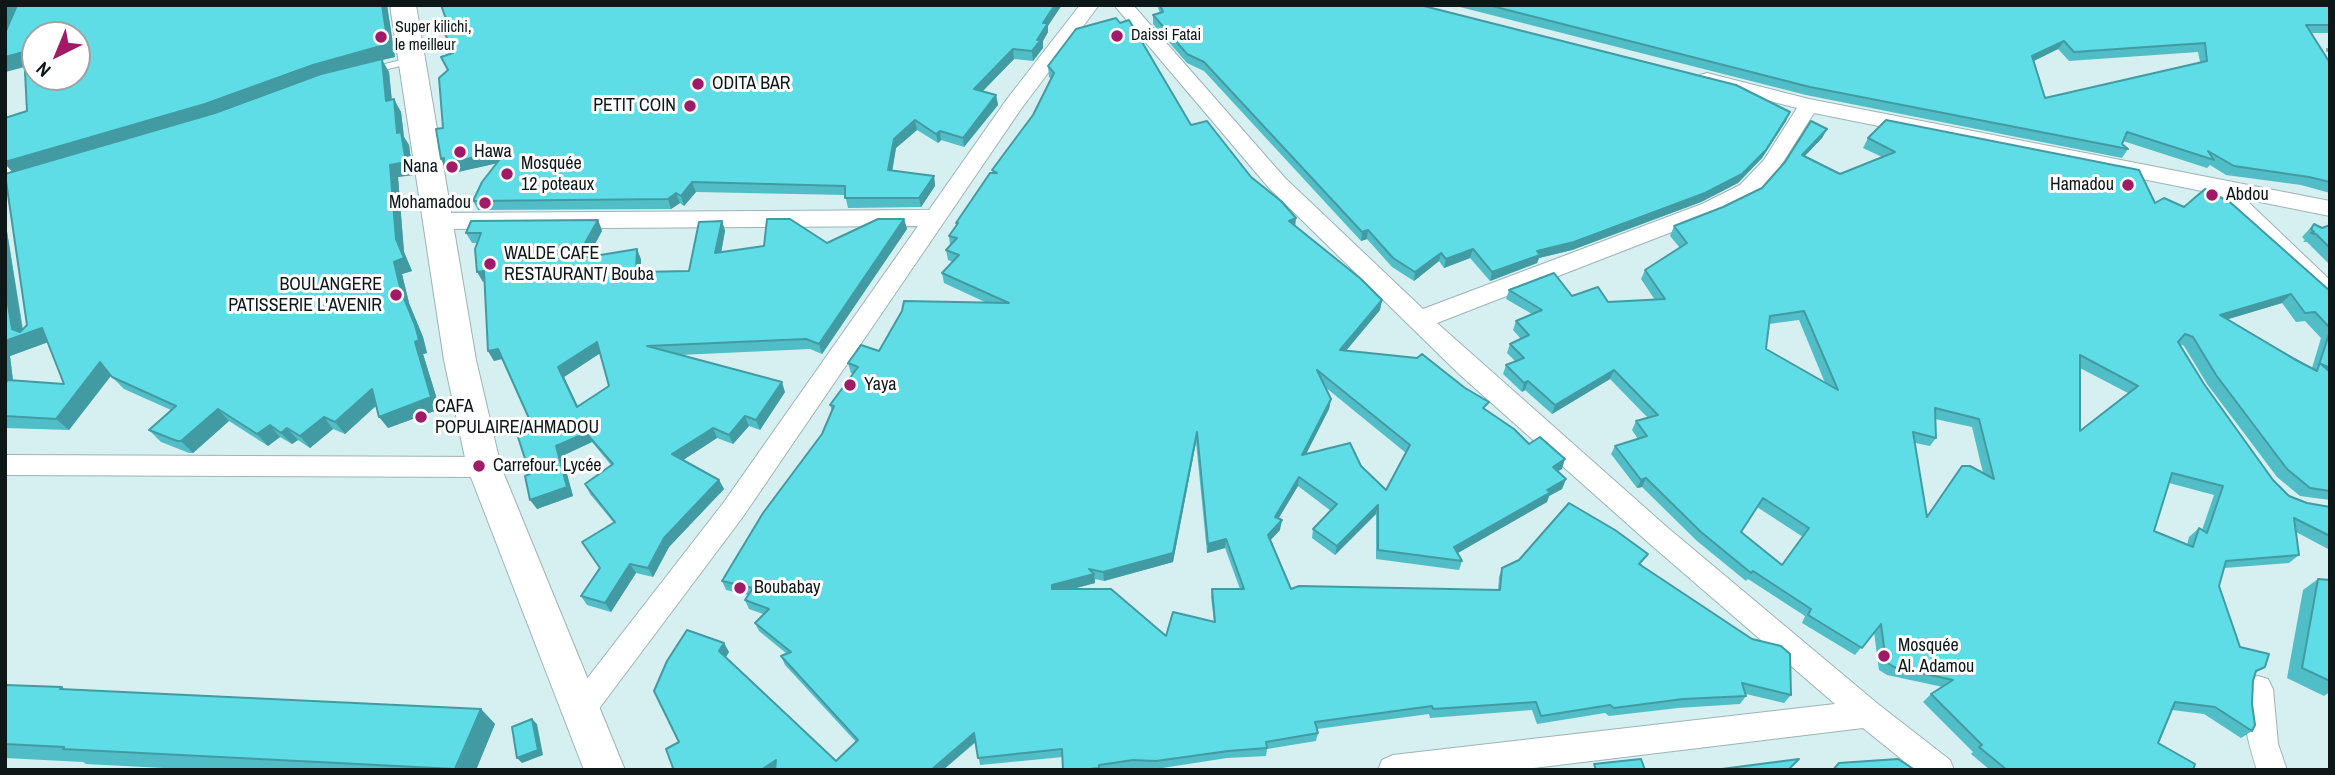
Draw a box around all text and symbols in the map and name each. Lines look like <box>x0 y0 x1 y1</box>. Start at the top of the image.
place label: Super kilichi, le meilleur <box>395 18 472 56</box>
north arrow <box>21 21 91 91</box>
place label: Daissi Fatai <box>1131 26 1201 46</box>
marker: Daissi Fatai <box>1109 28 1125 44</box>
marker: Super kilichi, le meilleur <box>373 29 389 45</box>
text: N <box>30 57 56 83</box>
place label: ODITA BAR <box>712 73 790 95</box>
marker: ODITA BAR <box>690 76 706 92</box>
place label: PETIT COIN <box>593 95 676 117</box>
marker: PETIT COIN <box>682 98 698 114</box>
place label: Hawa <box>474 141 512 163</box>
marker: Hawa <box>452 144 468 160</box>
place label: Mosquée 12 poteaux <box>521 153 594 196</box>
place label: Nana <box>403 156 438 178</box>
marker: Nana <box>444 159 460 175</box>
marker: Mosquée 12 poteaux <box>499 166 515 182</box>
place label: Hamadou <box>2050 174 2114 196</box>
marker: Hamadou <box>2120 177 2136 193</box>
place label: Abdou <box>2226 184 2269 206</box>
marker: Abdou <box>2204 187 2220 203</box>
place label: Mohamadou <box>389 192 471 214</box>
marker: Mohamadou <box>477 195 493 211</box>
place label: WALDE CAFE RESTAURANT/ Bouba <box>504 243 654 286</box>
marker: WALDE CAFE RESTAURANT/ Bouba <box>482 256 498 272</box>
place label: BOULANGERE PATISSERIE L'AVENIR <box>228 274 382 316</box>
marker: BOULANGERE PATISSERIE L'AVENIR <box>388 287 404 303</box>
place label: Yaya <box>864 374 897 396</box>
marker: Yaya <box>842 377 858 393</box>
place label: CAFA POPULAIRE/AHMADOU <box>435 396 599 438</box>
marker: CAFA POPULAIRE/AHMADOU <box>413 409 429 425</box>
place label: Carrefour. Lycée <box>493 455 602 477</box>
marker: Carrefour. Lycée <box>471 458 487 474</box>
place label: Boubabay <box>754 577 820 599</box>
marker: Boubabay <box>732 580 748 596</box>
place label: Mosquée Al. Adamou <box>1898 635 1974 678</box>
marker: Mosquée Al. Adamou <box>1876 648 1892 664</box>

